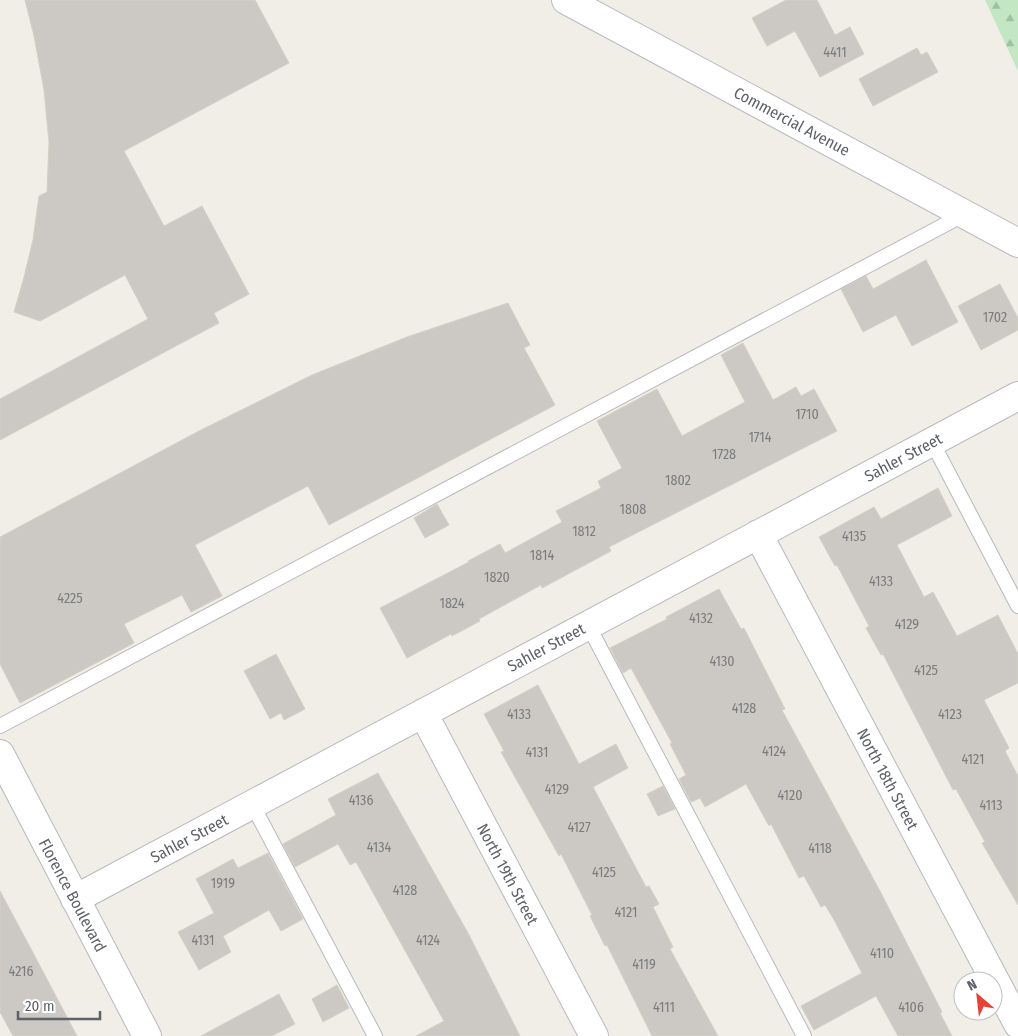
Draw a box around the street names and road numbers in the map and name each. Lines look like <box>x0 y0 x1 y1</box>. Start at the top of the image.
street label: Commercial Avenue <box>731 83 853 160</box>
street label: Sahler Street <box>861 429 946 486</box>
street label: Sahler Street <box>504 619 589 676</box>
street label: North 18th Street <box>853 725 923 834</box>
street label: Sahler Street <box>147 810 232 867</box>
street label: North 19th Street <box>473 820 543 929</box>
street label: Florence Boulevard <box>35 836 110 955</box>

